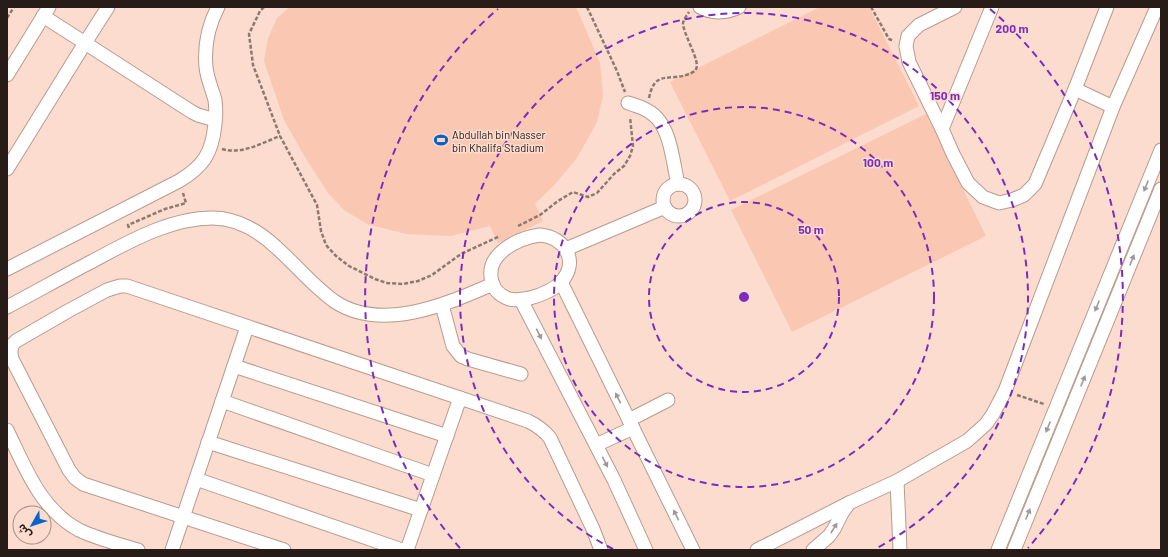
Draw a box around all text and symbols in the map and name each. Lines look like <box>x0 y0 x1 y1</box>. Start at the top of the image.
text: 200 m <box>996 21 1028 35</box>
text: 150 m <box>930 88 960 102</box>
place label: Abdullah bin Nasser bin Khalifa Stadium <box>452 128 546 154</box>
sports icon: Abdullah bin Nasser bin Khalifa Stadium <box>433 132 449 148</box>
text: 100 m <box>863 155 893 169</box>
one-way arrow <box>1143 181 1149 193</box>
text: 50 m <box>798 222 824 236</box>
one-way arrow <box>1129 255 1135 266</box>
centre of rings <box>737 290 751 304</box>
one-way arrow <box>1094 301 1100 312</box>
one-way arrow <box>536 328 543 340</box>
one-way arrow <box>1080 374 1086 386</box>
one-way arrow <box>615 393 621 404</box>
one-way arrow <box>1044 421 1050 433</box>
one-way arrow <box>602 456 608 468</box>
north arrow <box>12 505 52 545</box>
one-way arrow <box>1026 507 1032 519</box>
one-way arrow <box>673 509 679 521</box>
text: ش <box>14 521 34 542</box>
one-way arrow <box>830 523 838 533</box>

